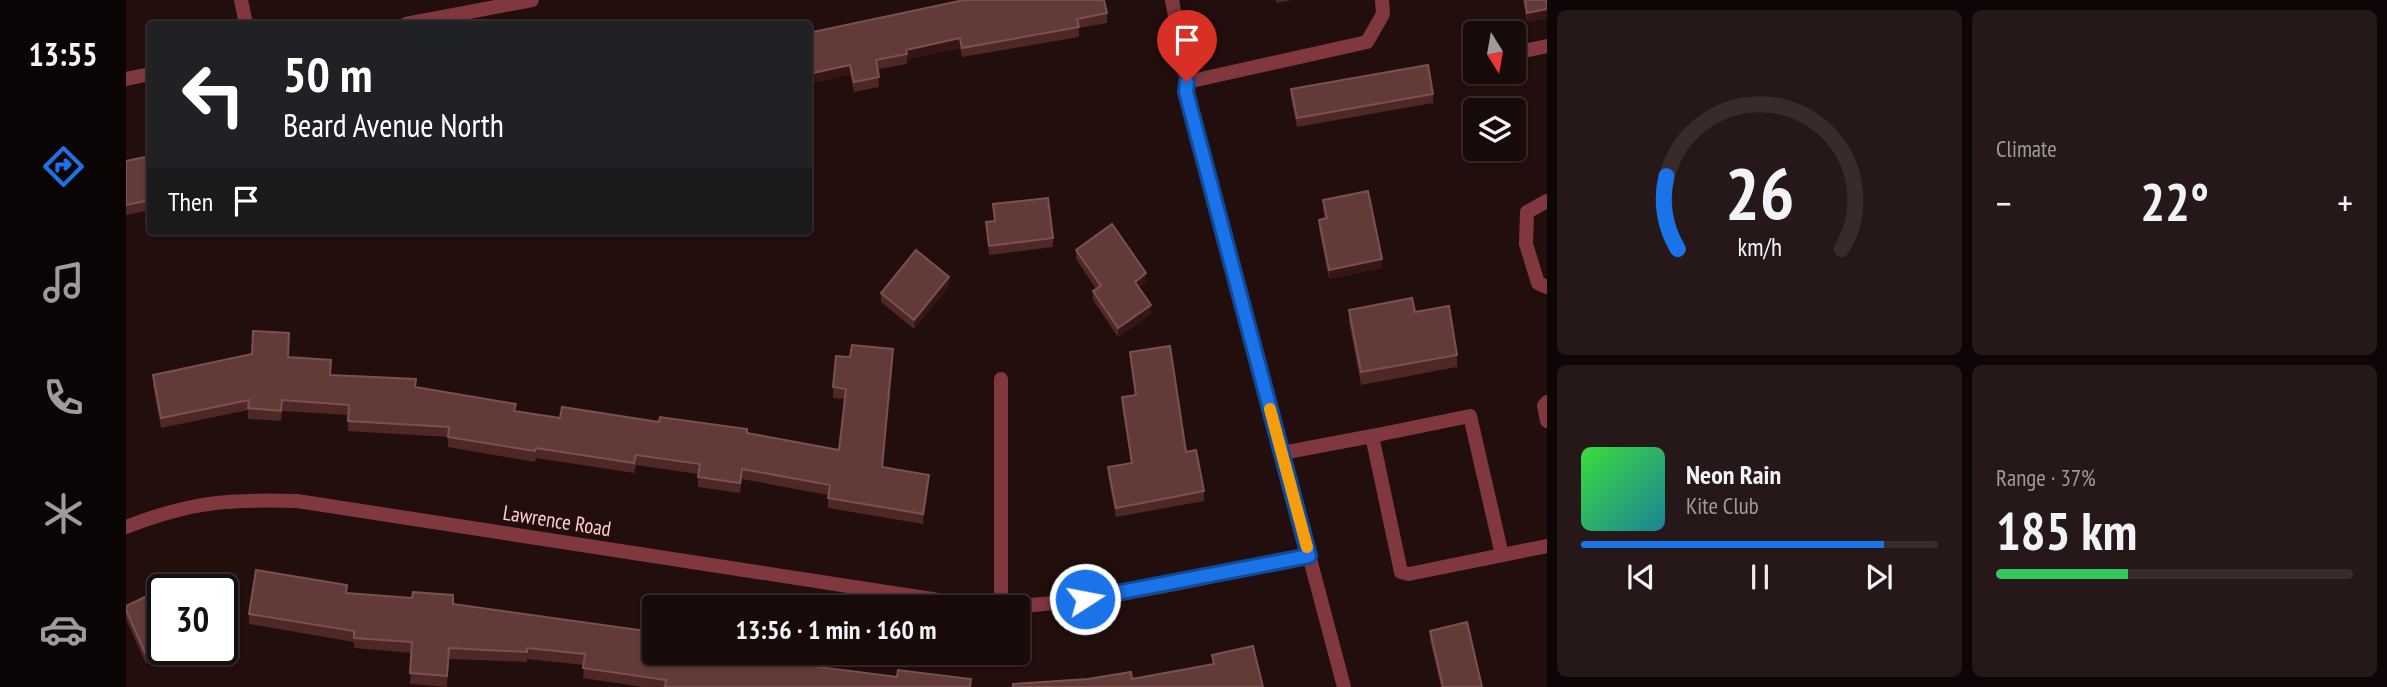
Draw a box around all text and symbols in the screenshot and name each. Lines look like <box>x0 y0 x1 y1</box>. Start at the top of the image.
pin <box>1157 10 1217 82</box>
icon: arrive <box>1168 21 1206 59</box>
north arrow <box>1463 21 1526 84</box>
map controls <box>1463 21 1526 161</box>
text: 13:55 <box>28 33 98 75</box>
text: 50 m <box>283 42 372 106</box>
icon: left <box>168 49 259 140</box>
button: layers <box>1463 98 1526 161</box>
text: Beard Avenue North <box>283 104 504 146</box>
text: Climate <box>1996 134 2057 163</box>
icon: directions <box>39 142 88 191</box>
text: 26 <box>1725 145 1794 239</box>
text: 22° <box>2140 168 2209 235</box>
text: − <box>1996 178 2012 227</box>
text: + <box>2337 178 2353 227</box>
icon: arrive <box>227 182 265 220</box>
text: Then <box>168 185 213 218</box>
text: km/h <box>1737 230 1782 262</box>
icon: music <box>39 258 88 307</box>
icon: phone <box>39 373 88 422</box>
text: Neon Rain <box>1686 458 1781 491</box>
text: Range · 37% <box>1996 463 2096 492</box>
icon: climate <box>39 489 88 538</box>
text: Kite Club <box>1686 491 1759 520</box>
text: 185 km <box>1996 497 2137 564</box>
street label: Lawrence Road <box>501 499 613 542</box>
icon: previous <box>1622 558 1660 596</box>
icon: pause <box>1741 558 1779 596</box>
icon: next <box>1860 558 1898 596</box>
position arrow <box>1048 562 1122 636</box>
speed limit sign: 30 <box>147 574 238 665</box>
icon: car <box>39 605 88 654</box>
text: 13:56 · 1 min · 160 m <box>736 613 936 646</box>

